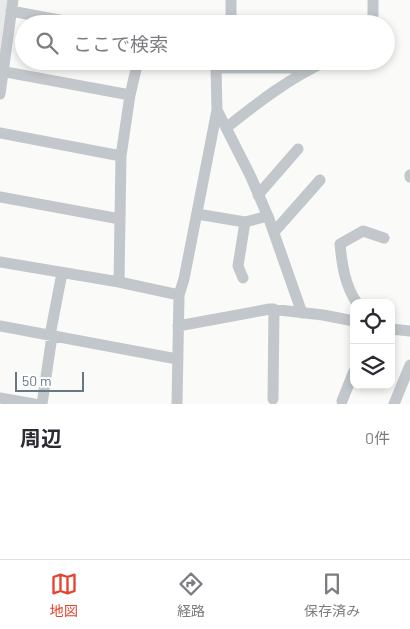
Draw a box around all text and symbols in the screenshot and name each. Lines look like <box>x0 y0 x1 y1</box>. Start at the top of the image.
search box <box>15 15 395 70</box>
icon: search <box>33 29 61 57</box>
text: ここで検索 <box>73 32 168 55</box>
map controls <box>350 299 395 389</box>
button: locate <box>350 299 395 344</box>
button: layers <box>350 344 395 389</box>
scale bar <box>15 369 84 392</box>
text: 50 m <box>22 372 51 389</box>
text: 周辺 <box>20 425 62 450</box>
text: 0件 <box>365 428 390 447</box>
tab: 地図 <box>50 570 78 620</box>
tab: 経路 <box>177 570 205 620</box>
tab: 保存済み <box>304 570 360 620</box>

